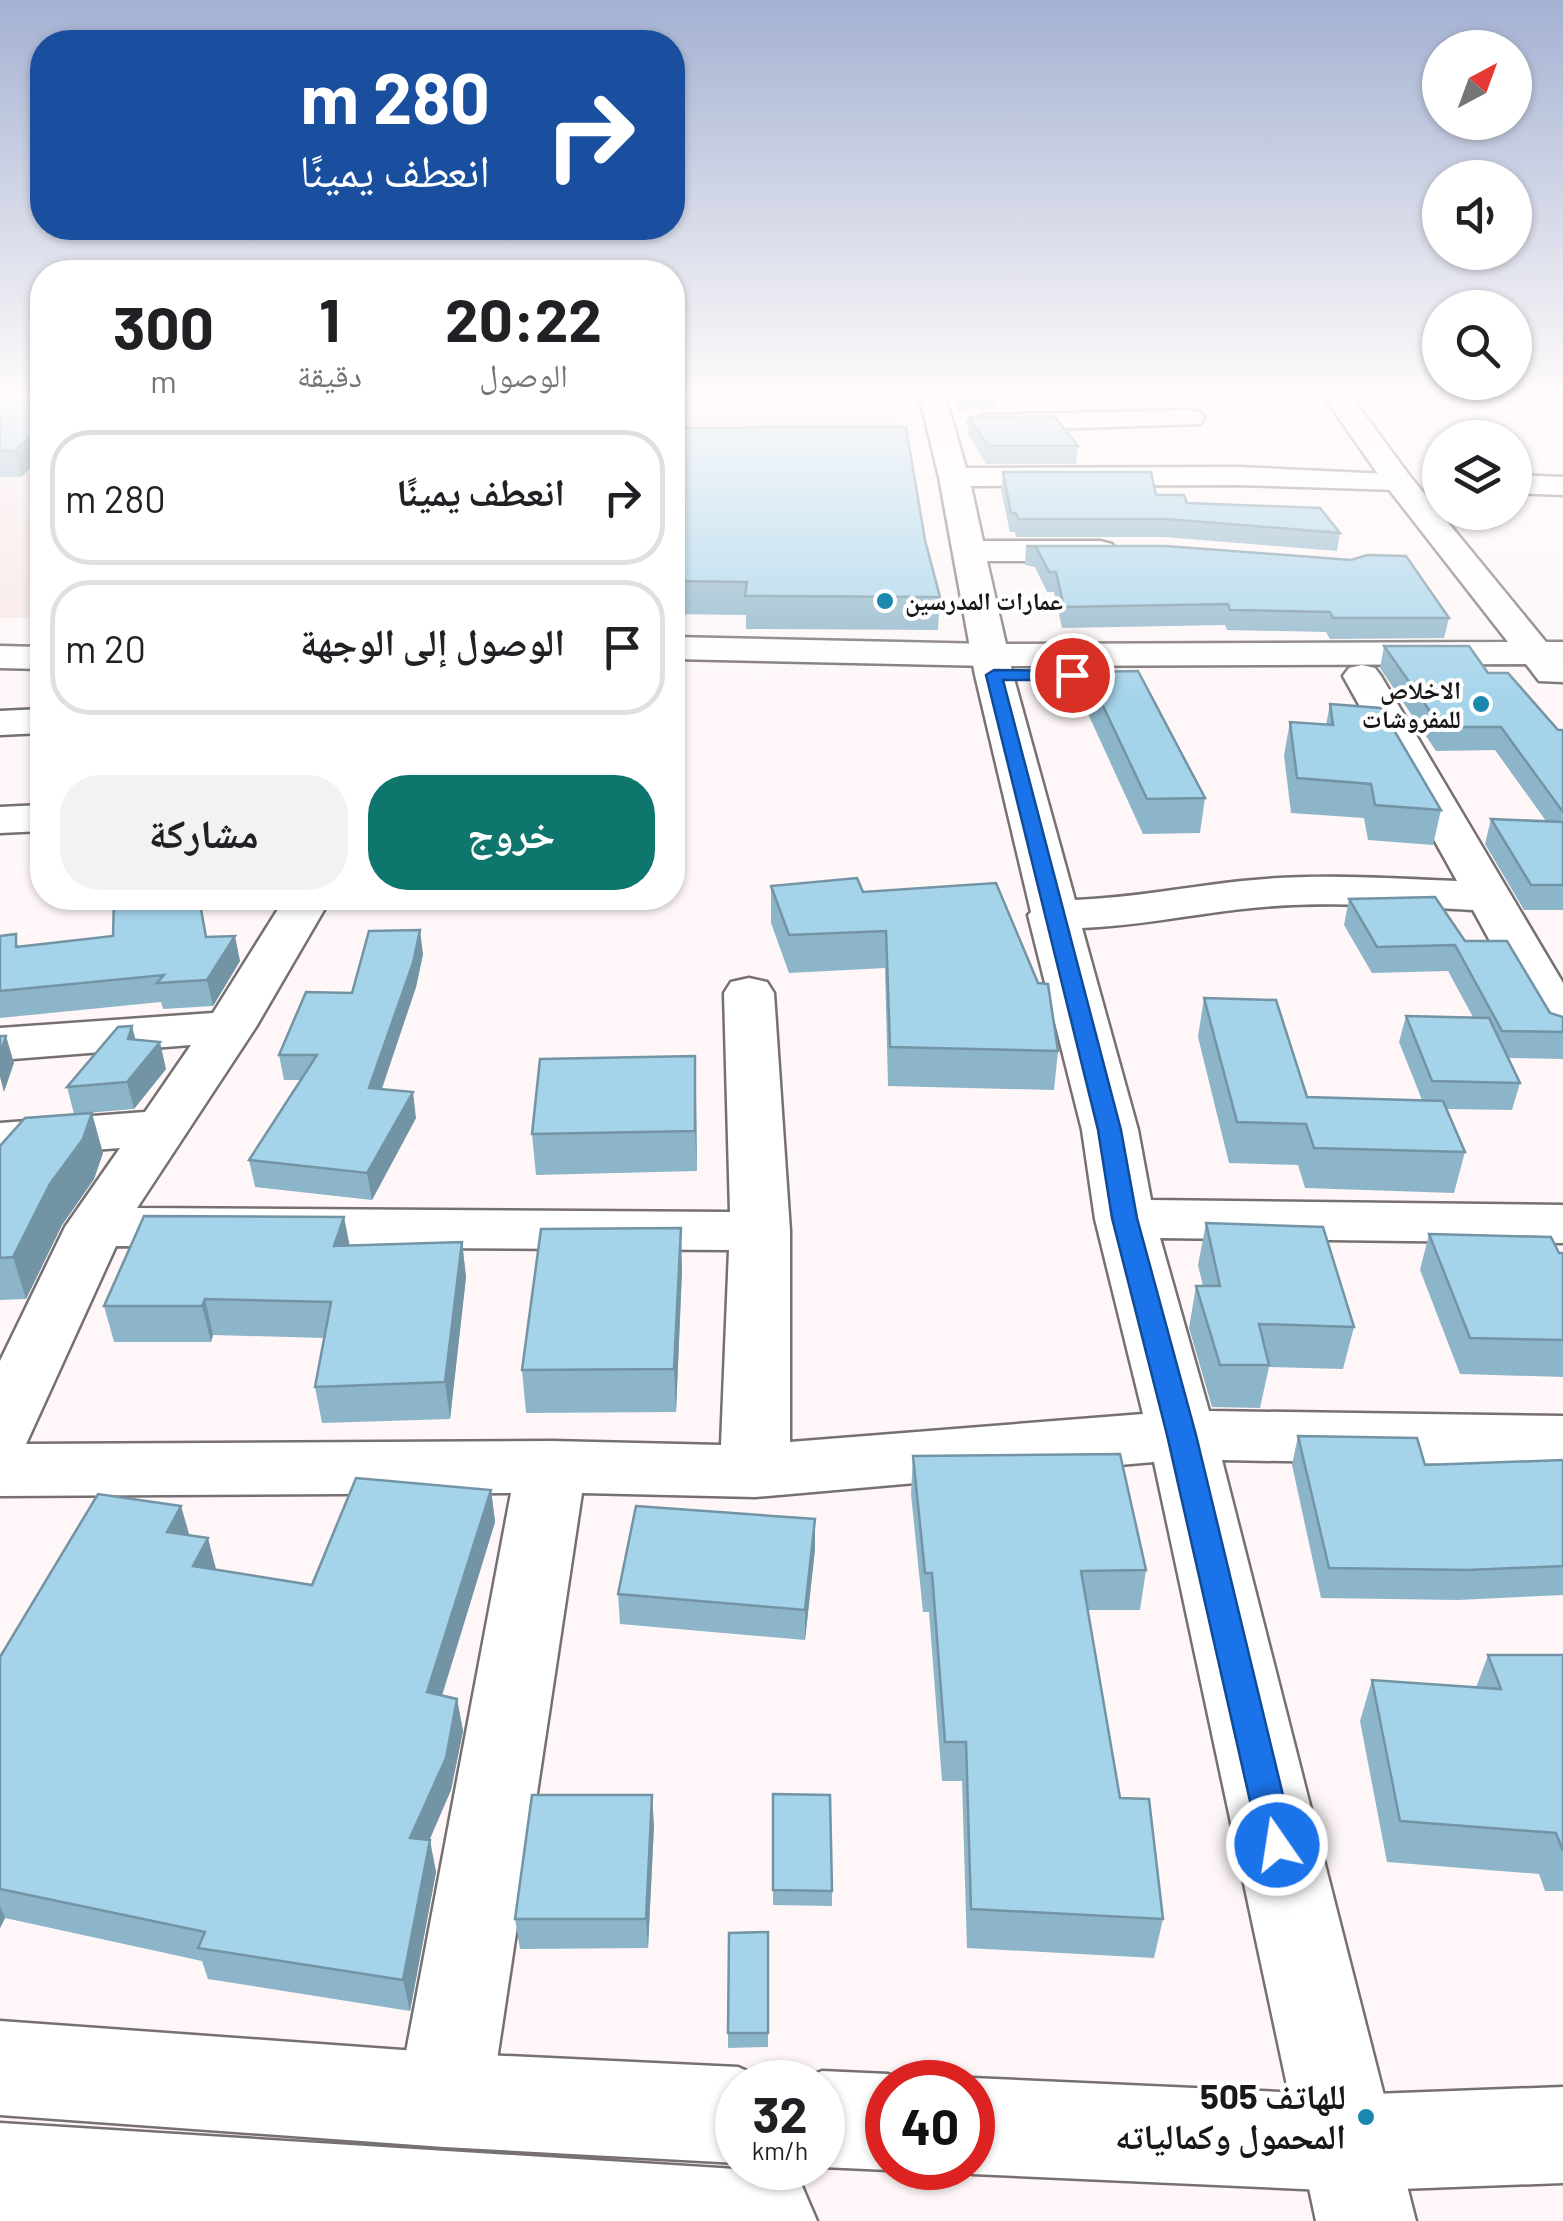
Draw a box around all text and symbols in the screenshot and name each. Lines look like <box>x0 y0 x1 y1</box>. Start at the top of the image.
north arrow <box>1422 30 1532 140</box>
map controls <box>1422 30 1532 530</box>
text: 280 m <box>301 54 490 138</box>
icon: right <box>525 70 655 200</box>
text: انعطف يمينًا <box>299 142 490 196</box>
button: sound <box>1422 160 1532 270</box>
text: 1 <box>319 282 340 354</box>
text: 20:22 <box>445 282 602 354</box>
text: 300 <box>113 290 214 362</box>
button: search <box>1422 290 1532 400</box>
text: دقيقة <box>297 355 362 393</box>
text: الوصول <box>479 355 568 393</box>
text: m <box>150 361 177 399</box>
button: layers <box>1422 420 1532 530</box>
text: انعطف يمينًا <box>396 468 565 514</box>
icon: right <box>595 470 650 525</box>
text: 280 m <box>65 475 166 521</box>
place label: عمارات المدرسين <box>905 585 1063 617</box>
marker: عمارات المدرسين <box>874 590 896 612</box>
text: الوصول إلى الوجهة <box>300 618 565 664</box>
icon: arrive <box>595 620 650 675</box>
text: 20 m <box>65 625 146 671</box>
pin <box>1030 633 1115 718</box>
icon: arrive <box>1045 648 1100 703</box>
place label: الاخلاص للمفروشات <box>1362 674 1461 733</box>
marker: الاخلاص للمفروشات <box>1470 693 1492 715</box>
button: مشاركة <box>60 775 348 890</box>
button: خروج <box>368 775 655 890</box>
position arrow <box>1225 1793 1329 1897</box>
speed limit sign: 40 <box>865 2060 995 2190</box>
place label: 505 للهاتف المحمول وكمالياته <box>1115 2074 1346 2158</box>
text: 32 <box>752 2083 807 2143</box>
marker: 505 للهاتف المحمول وكمالياته <box>1355 2106 1377 2128</box>
text: km/h <box>752 2135 808 2165</box>

